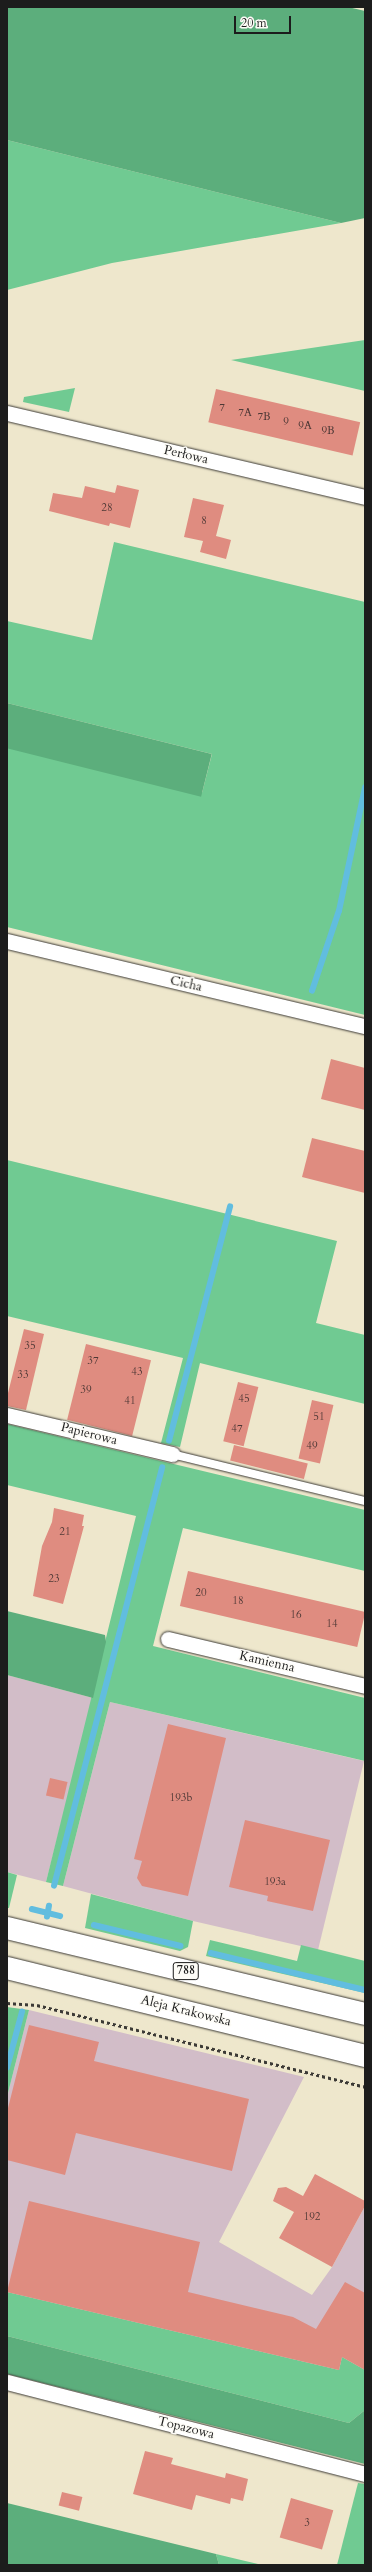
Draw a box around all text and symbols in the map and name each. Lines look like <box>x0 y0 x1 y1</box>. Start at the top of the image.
scale bar <box>236 8 293 34</box>
text: 20 m <box>241 15 267 31</box>
house number: 7 <box>219 401 225 415</box>
house number: 7A <box>238 406 252 420</box>
house number: 7B <box>257 410 271 424</box>
house number: 9 <box>283 415 289 429</box>
house number: 9A <box>298 419 312 433</box>
house number: 9B <box>321 424 335 438</box>
street label: Perłowa <box>162 442 210 468</box>
house number: 28 <box>101 501 113 515</box>
house number: 8 <box>201 514 207 528</box>
street label: Cicha <box>169 973 203 995</box>
house number: 35 <box>24 1339 36 1353</box>
house number: 37 <box>87 1354 99 1368</box>
house number: 43 <box>131 1365 143 1379</box>
house number: 33 <box>17 1368 29 1382</box>
house number: 39 <box>80 1383 92 1397</box>
house number: 45 <box>238 1392 250 1406</box>
house number: 41 <box>124 1394 136 1408</box>
house number: 51 <box>313 1410 325 1424</box>
street label: Papierowa <box>59 1419 119 1449</box>
house number: 47 <box>231 1422 243 1436</box>
house number: 49 <box>306 1439 318 1453</box>
house number: 21 <box>59 1525 71 1539</box>
house number: 23 <box>48 1572 60 1586</box>
house number: 20 <box>195 1586 207 1600</box>
house number: 18 <box>232 1594 244 1608</box>
house number: 16 <box>290 1608 302 1622</box>
house number: 14 <box>326 1617 338 1631</box>
street label: Kamienna <box>238 1648 296 1676</box>
house number: 193b <box>170 1791 192 1805</box>
house number: 193a <box>264 1875 286 1889</box>
road number: 788 <box>172 1961 200 1981</box>
street label: Aleja Krakowska <box>139 1992 233 2030</box>
house number: 192 <box>304 2210 320 2224</box>
street label: Topazowa <box>156 2413 216 2443</box>
house number: 3 <box>304 2516 310 2530</box>

